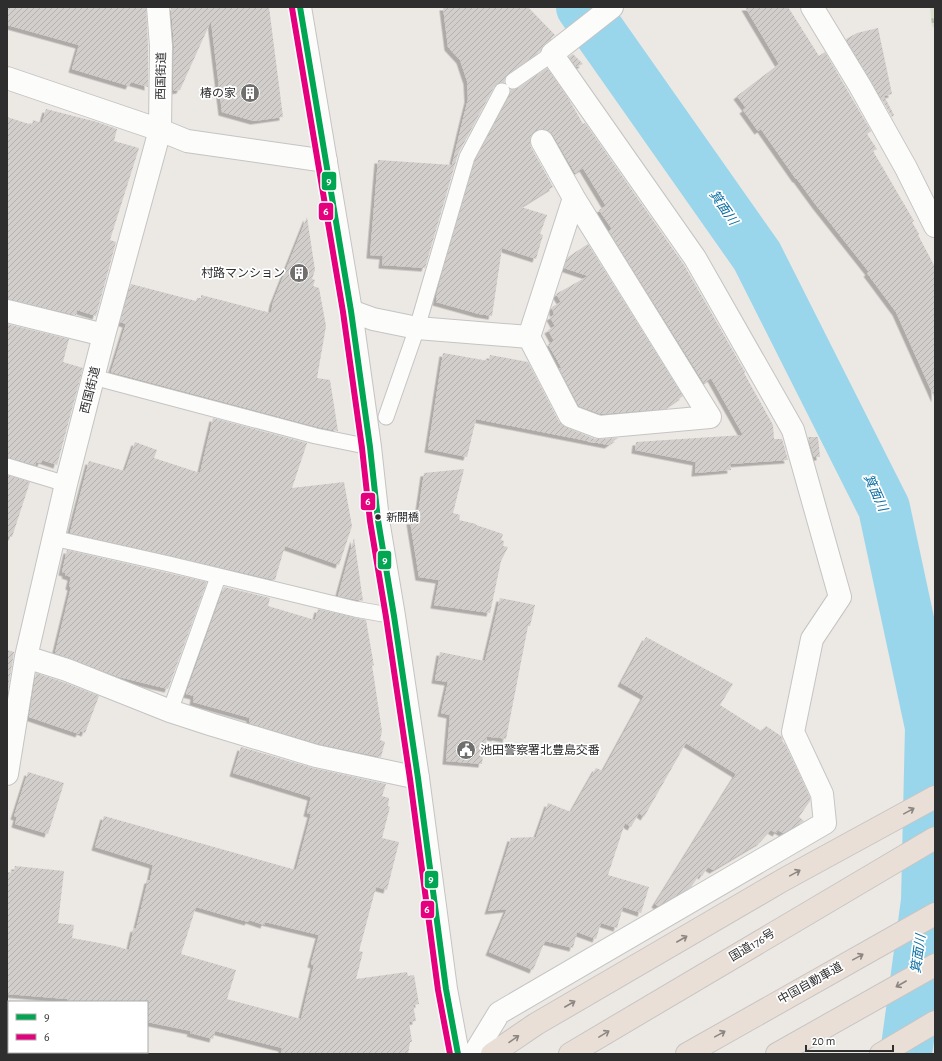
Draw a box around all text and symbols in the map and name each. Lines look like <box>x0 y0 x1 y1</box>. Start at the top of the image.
street label: 西国街道 <box>154 52 167 100</box>
building icon: 椿の家 <box>239 82 261 104</box>
place label: 椿の家 <box>200 87 236 99</box>
line badge: 9 <box>321 171 337 191</box>
text: 9 <box>326 176 332 187</box>
water label: 箕面川 <box>706 188 741 229</box>
line badge: 6 <box>318 202 334 221</box>
text: 6 <box>323 206 329 217</box>
building icon: 村路マンション <box>288 262 310 284</box>
place label: 村路マンション <box>201 266 285 279</box>
street label: 西国街道 <box>77 365 102 415</box>
water label: 箕面川 <box>861 472 891 515</box>
line badge: 6 <box>360 492 376 511</box>
text: 6 <box>365 496 371 507</box>
place label: 新開橋 <box>386 511 419 523</box>
marker: 新開橋 <box>373 512 383 522</box>
line badge: 9 <box>377 550 392 570</box>
text: 9 <box>382 555 388 566</box>
public building icon: 池田警察署北豊島交番 <box>455 739 477 761</box>
place label: 池田警察署北豊島交番 <box>480 743 600 756</box>
one-way arrow <box>903 807 915 815</box>
one-way arrow <box>788 869 800 877</box>
line badge: 9 <box>424 870 439 889</box>
text: 9 <box>428 874 434 885</box>
line badge: 6 <box>420 900 435 919</box>
text: 6 <box>424 904 430 915</box>
street label: 国道176号 <box>727 926 777 963</box>
water label: 箕面川 <box>909 932 928 974</box>
one-way arrow <box>676 934 688 942</box>
one-way arrow <box>852 952 864 960</box>
street label: 中国自動車道 <box>775 959 844 1006</box>
one-way arrow <box>895 980 907 988</box>
one-way arrow <box>564 1000 576 1008</box>
legend <box>8 1001 148 1053</box>
text: 9 <box>44 1011 50 1023</box>
scale bar <box>806 1027 893 1053</box>
one-way arrow <box>598 1029 610 1037</box>
one-way arrow <box>714 1030 726 1038</box>
text: 6 <box>44 1031 50 1043</box>
one-way arrow <box>509 1035 520 1043</box>
text: 20 m <box>812 1035 835 1047</box>

